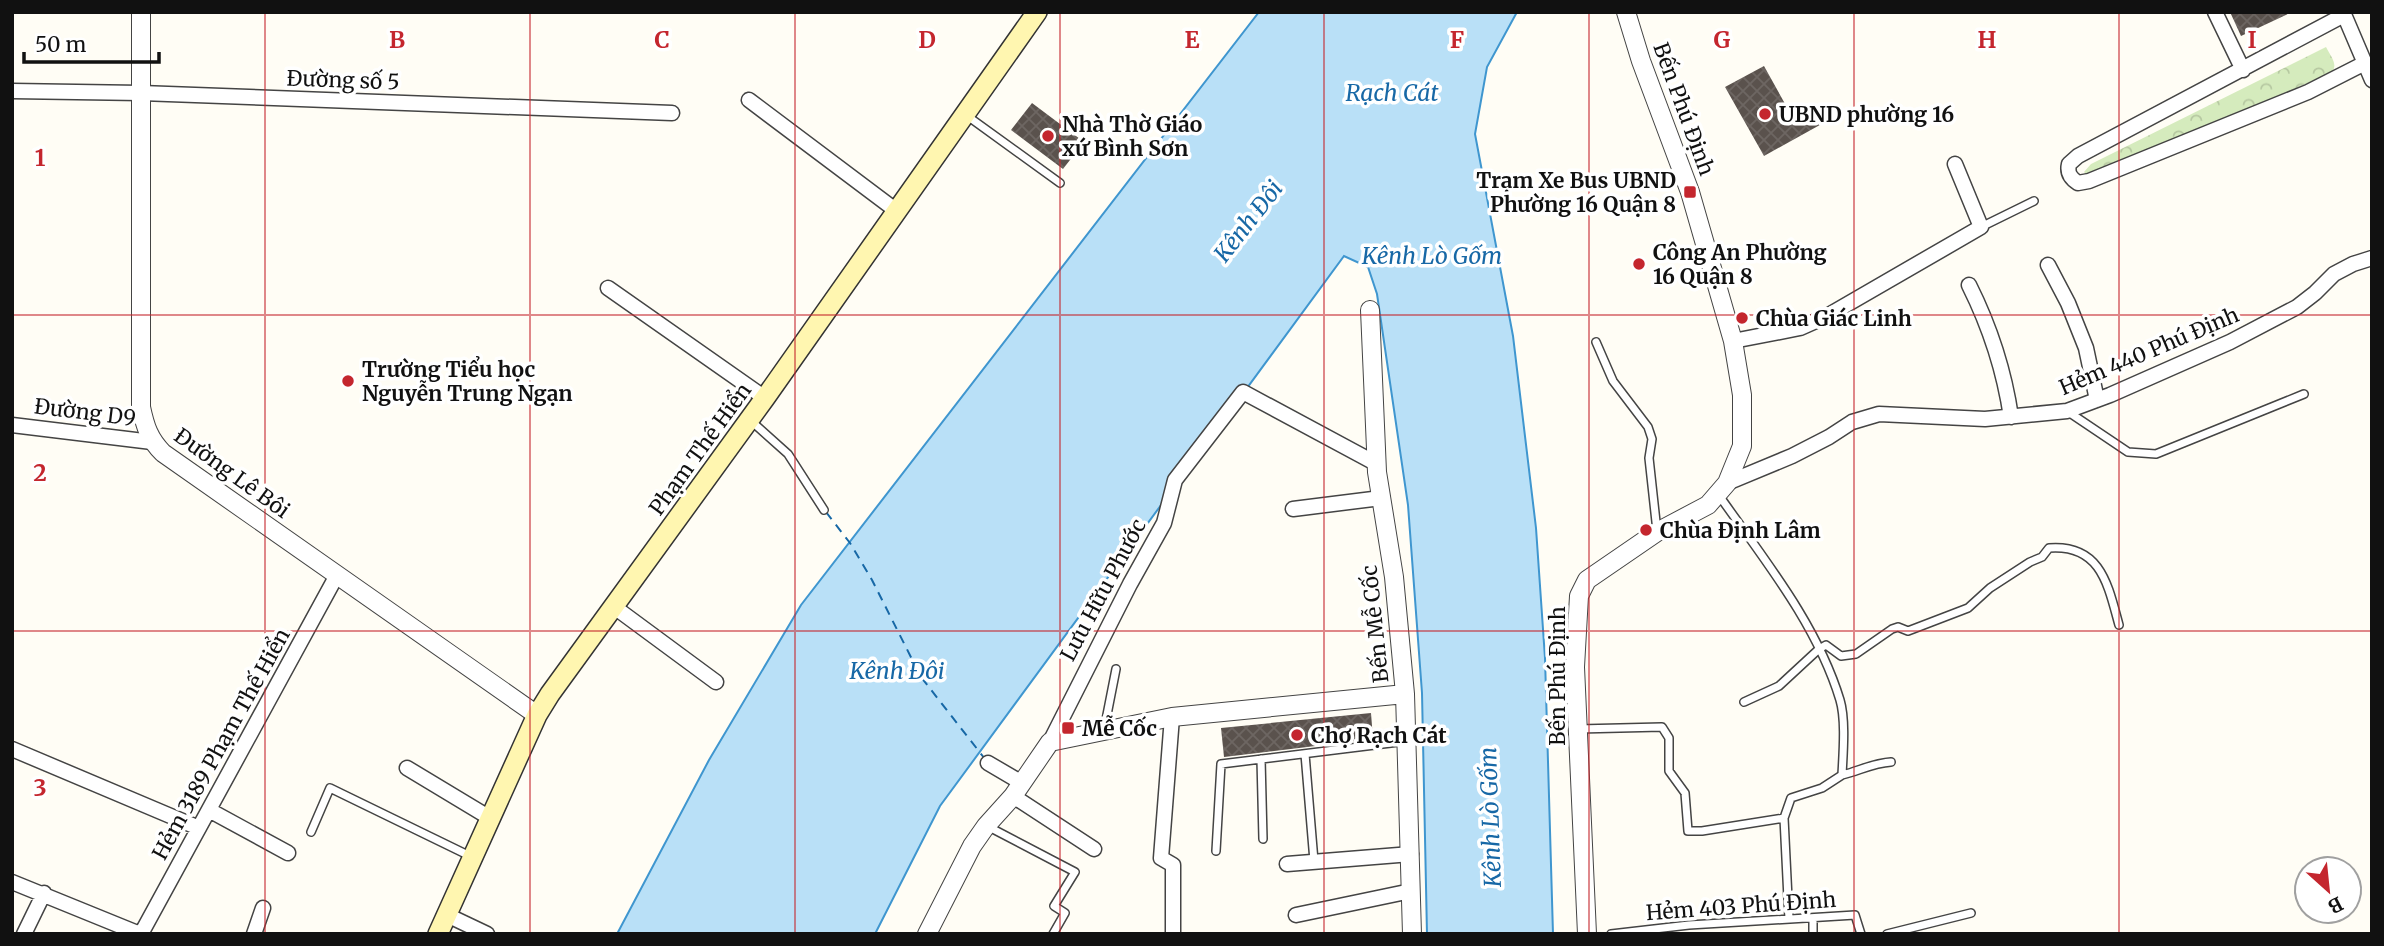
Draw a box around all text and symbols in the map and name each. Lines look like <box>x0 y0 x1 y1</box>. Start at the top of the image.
scale bar <box>24 21 159 65</box>
text: B <box>389 25 405 54</box>
text: C <box>654 25 670 54</box>
text: D <box>918 25 936 54</box>
text: E <box>1184 25 1200 54</box>
text: F <box>1450 25 1464 54</box>
text: G <box>1714 25 1731 54</box>
text: H <box>1978 25 1997 54</box>
text: I <box>2247 25 2257 54</box>
text: 50 m <box>35 31 86 58</box>
street label: Bến Phú Định <box>1647 39 1721 179</box>
street label: Đường số 5 <box>286 65 400 95</box>
water label: Rạch Cát <box>1345 78 1439 107</box>
place label: UBND phường 16 <box>1779 101 1954 128</box>
marker: UBND phường 16 <box>1757 106 1773 122</box>
place label: Nhà Thờ Giáo xứ Bình Sơn <box>1062 111 1202 162</box>
marker: Nhà Thờ Giáo xứ Bình Sơn <box>1040 128 1056 144</box>
text: 1 <box>35 143 46 172</box>
place label: Trạm Xe Bus UBND Phường 16 Quận 8 <box>1476 167 1676 218</box>
water label: Kênh Đôi <box>1207 174 1289 268</box>
marker: Trạm Xe Bus UBND Phường 16 Quận 8 <box>1682 184 1698 200</box>
place label: Công An Phường 16 Quận 8 <box>1653 239 1827 290</box>
water label: Kênh Lò Gốm <box>1361 241 1502 270</box>
marker: Công An Phường 16 Quận 8 <box>1631 256 1647 272</box>
street label: Hẻm 440 Phú Định <box>2055 301 2243 401</box>
place label: Chùa Giác Linh <box>1756 305 1912 332</box>
marker: Chùa Giác Linh <box>1734 310 1750 326</box>
place label: Trường Tiểu học Nguyễn Trung Ngạn <box>362 355 573 407</box>
marker: Trường Tiểu học Nguyễn Trung Ngạn <box>340 373 356 389</box>
street label: Phạm Thế Hiển <box>642 377 757 520</box>
street label: Đường D9 <box>33 392 137 432</box>
street label: Đường Lê Bôi <box>169 422 295 524</box>
text: 2 <box>33 458 47 487</box>
street label: Lưu Hữu Phước <box>1054 514 1152 666</box>
place label: Chùa Định Lâm <box>1660 517 1821 544</box>
marker: Chùa Định Lâm <box>1638 522 1654 538</box>
street label: Bến Mễ Cốc <box>1354 564 1395 684</box>
street label: Bến Phú Định <box>1544 606 1571 746</box>
street label: Hẻm 3189 Phạm Thế Hiển <box>145 623 296 864</box>
water label: Kênh Đôi <box>848 656 945 685</box>
place label: Mễ Cốc <box>1082 715 1157 742</box>
marker: Mễ Cốc <box>1060 720 1076 736</box>
place label: Chợ Rạch Cát <box>1311 722 1447 749</box>
marker: Chợ Rạch Cát <box>1289 727 1305 743</box>
water label: Kênh Lò Gốm <box>1473 746 1507 889</box>
text: 3 <box>33 773 47 802</box>
north arrow <box>2293 855 2363 925</box>
street label: Hẻm 403 Phú Định <box>1645 886 1837 926</box>
text: B <box>2324 891 2347 919</box>

